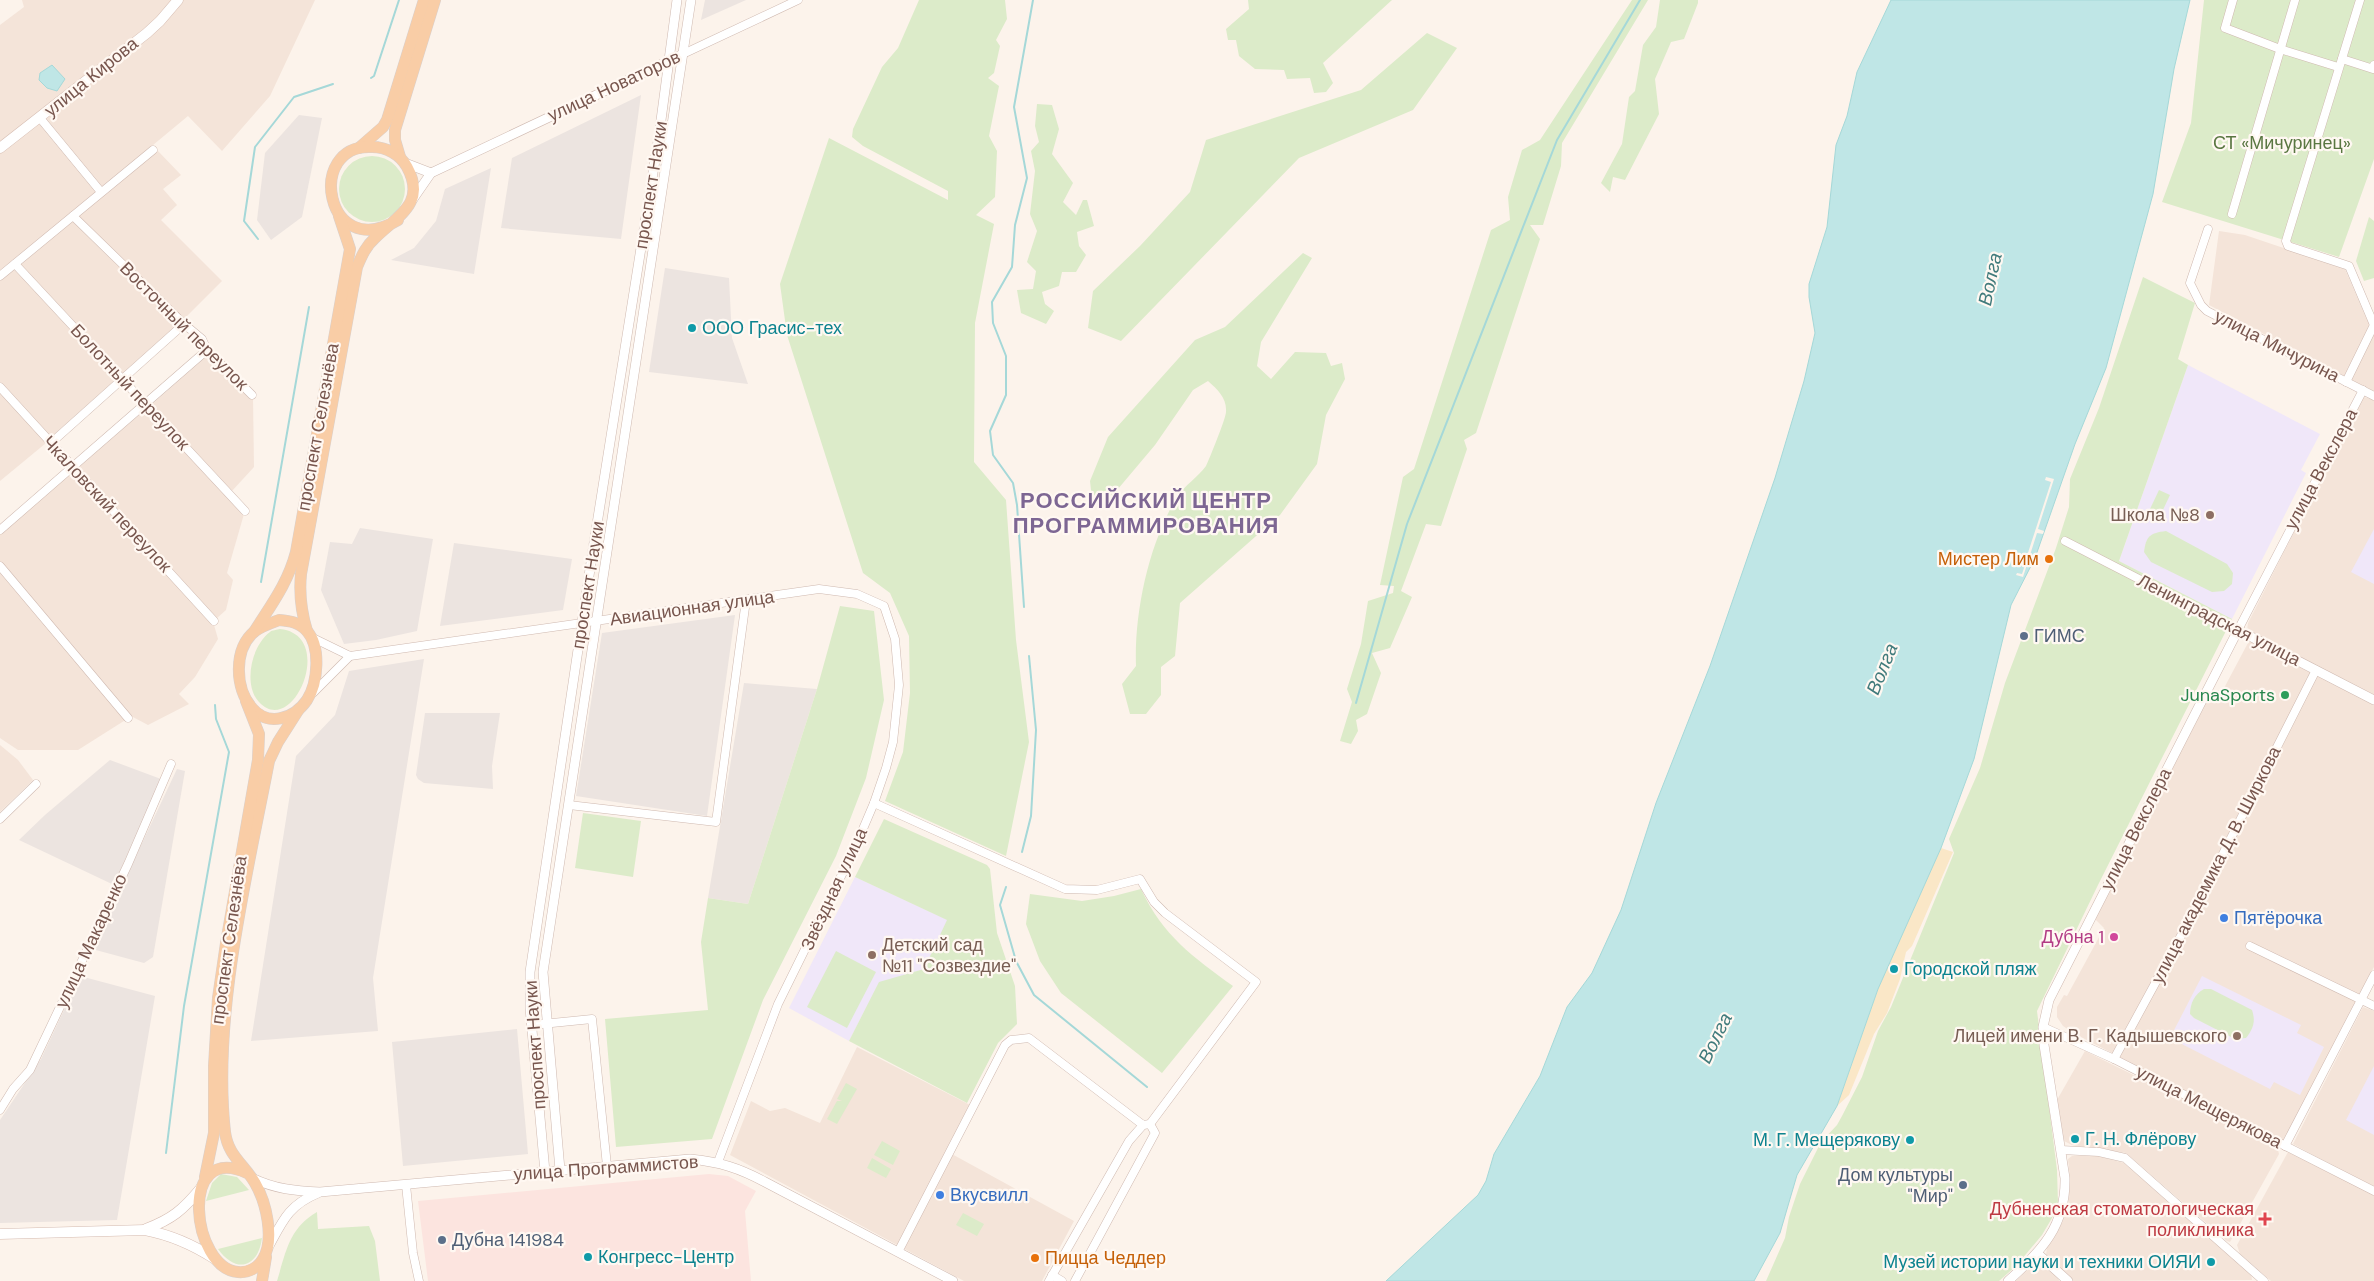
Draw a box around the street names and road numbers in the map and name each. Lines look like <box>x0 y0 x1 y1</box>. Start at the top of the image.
street label: улица Кирова <box>39 31 144 122</box>
street label: улица Новаторов <box>544 45 684 127</box>
street label: проспект Науки <box>629 119 673 251</box>
street label: Восточный переулок <box>115 257 254 396</box>
street label: улица Мичурина <box>2210 304 2345 388</box>
street label: Болотный переулок <box>65 319 195 455</box>
street label: проспект Селезнёва <box>291 340 345 513</box>
street label: улица Векслера <box>2279 403 2363 534</box>
street label: Чкаловский переулок <box>37 430 177 578</box>
street label: проспект Науки <box>566 519 610 651</box>
street label: Ленинградская улица <box>2133 568 2306 672</box>
street label: Авиационная улица <box>608 584 777 631</box>
street label: улица академика Д. В. Ширкова <box>2145 741 2287 988</box>
street label: улица Векслера <box>2095 763 2178 894</box>
street label: Звёздная улица <box>795 823 873 954</box>
street label: проспект Селезнёва <box>205 853 253 1026</box>
street label: улица Макаренко <box>49 870 133 1012</box>
street label: проспект Науки <box>519 980 551 1110</box>
street label: улица Мещерякова <box>2132 1060 2287 1155</box>
street label: улица Программистов <box>513 1150 699 1186</box>

